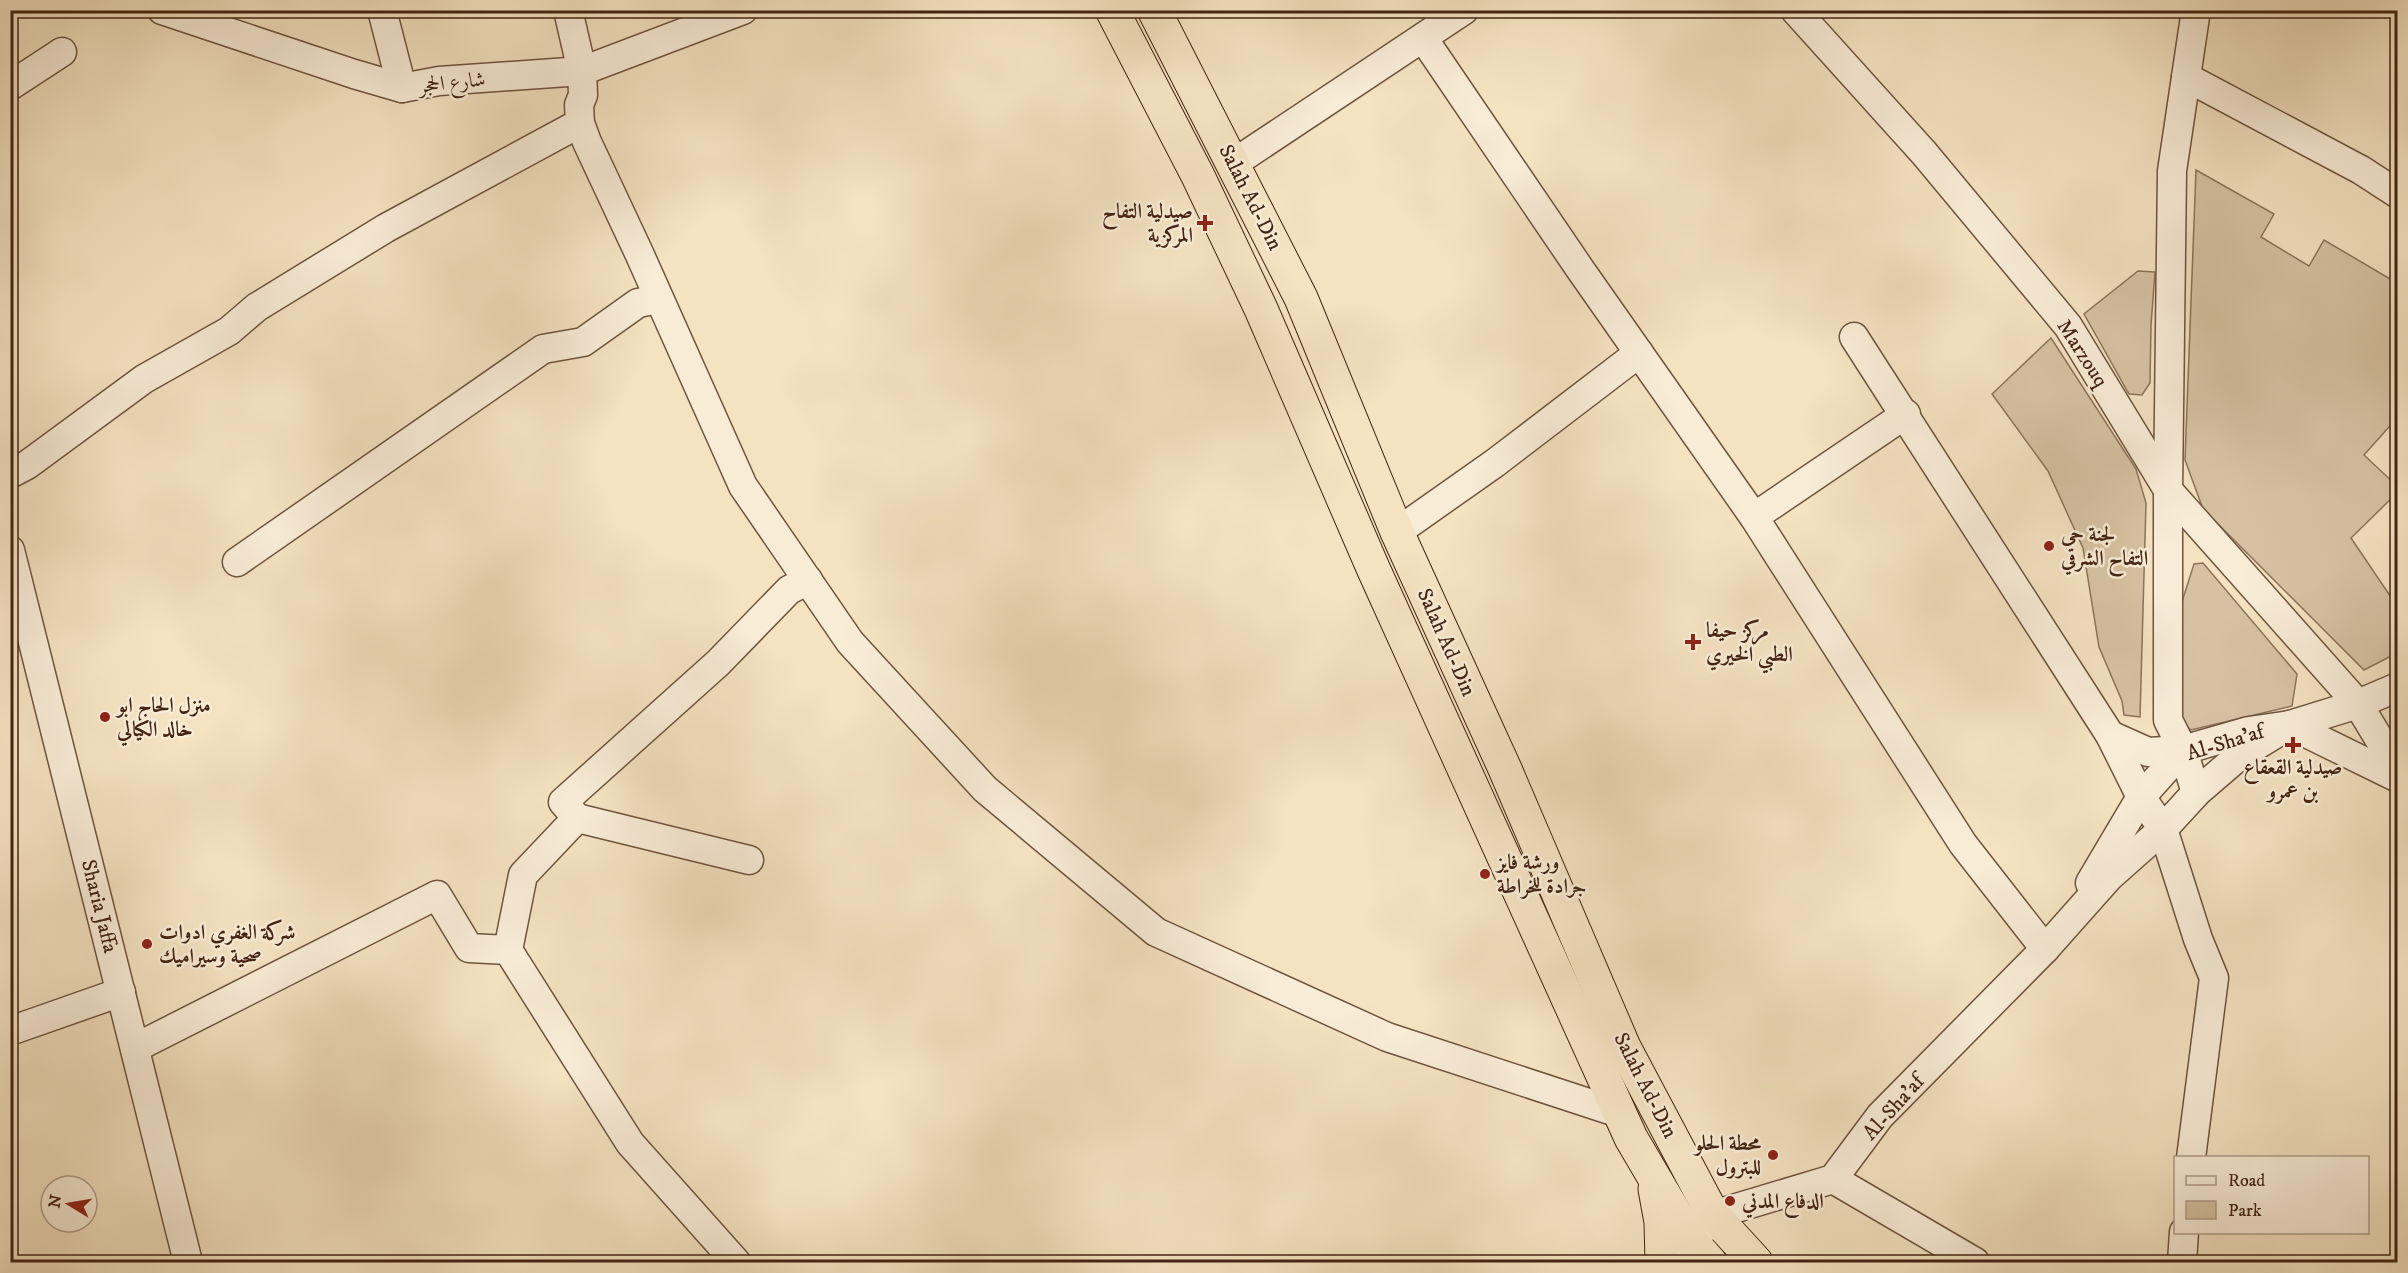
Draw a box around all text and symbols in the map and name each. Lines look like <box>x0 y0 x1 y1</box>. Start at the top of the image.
street label: شارع الحجر <box>416 67 487 104</box>
street label: Salah Ad-Din <box>1212 140 1288 255</box>
place label: صيدلية التفاح المركزية <box>1102 199 1193 249</box>
marker: صيدلية التفاح المركزية <box>1198 216 1212 230</box>
street label: Marzouq <box>2051 315 2114 393</box>
place label: لجنة حي التفاح الشرقي <box>2060 522 2148 577</box>
marker: لجنة حي التفاح الشرقي <box>2042 539 2056 553</box>
street label: Salah Ad-Din <box>1411 585 1481 700</box>
place label: مركز حيفا الطبي الخيري <box>1706 618 1793 674</box>
marker: مركز حيفا الطبي الخيري <box>1684 633 1702 651</box>
place label: منزل الحاج ابو خالد الكيالي <box>115 693 211 747</box>
marker: منزل الحاج ابو خالد الكيالي <box>98 710 112 724</box>
street label: Al-Sha'af <box>2183 718 2270 767</box>
marker: صيدلية القعقاع بن عمرو <box>2286 738 2300 752</box>
place label: صيدلية القعقاع بن عمرو <box>2244 755 2342 805</box>
place label: ورشة فايز جرادة للخراطة <box>1495 850 1587 900</box>
street label: Sharia Jaffa <box>75 857 123 956</box>
marker: ورشة فايز جرادة للخراطة <box>1478 867 1492 881</box>
place label: شركة الغفري ادوات صحية وسيراميك <box>159 919 295 970</box>
marker: شركة الغفري ادوات صحية وسيراميك <box>140 937 154 951</box>
street label: Salah Ad-Din <box>1607 1028 1683 1143</box>
street label: Al-Sha'af <box>1857 1067 1932 1146</box>
place label: محطة الحلو للبترول <box>1692 1131 1762 1181</box>
marker: محطة الحلو للبترول <box>1766 1148 1780 1162</box>
legend <box>2174 1156 2369 1234</box>
text: Road <box>2228 1170 2265 1192</box>
north arrow <box>39 1174 99 1234</box>
place label: الدفاع المدني <box>1741 1189 1824 1219</box>
text: N <box>44 1193 66 1210</box>
marker: الدفاع المدني <box>1723 1194 1737 1208</box>
text: Park <box>2228 1200 2262 1222</box>

